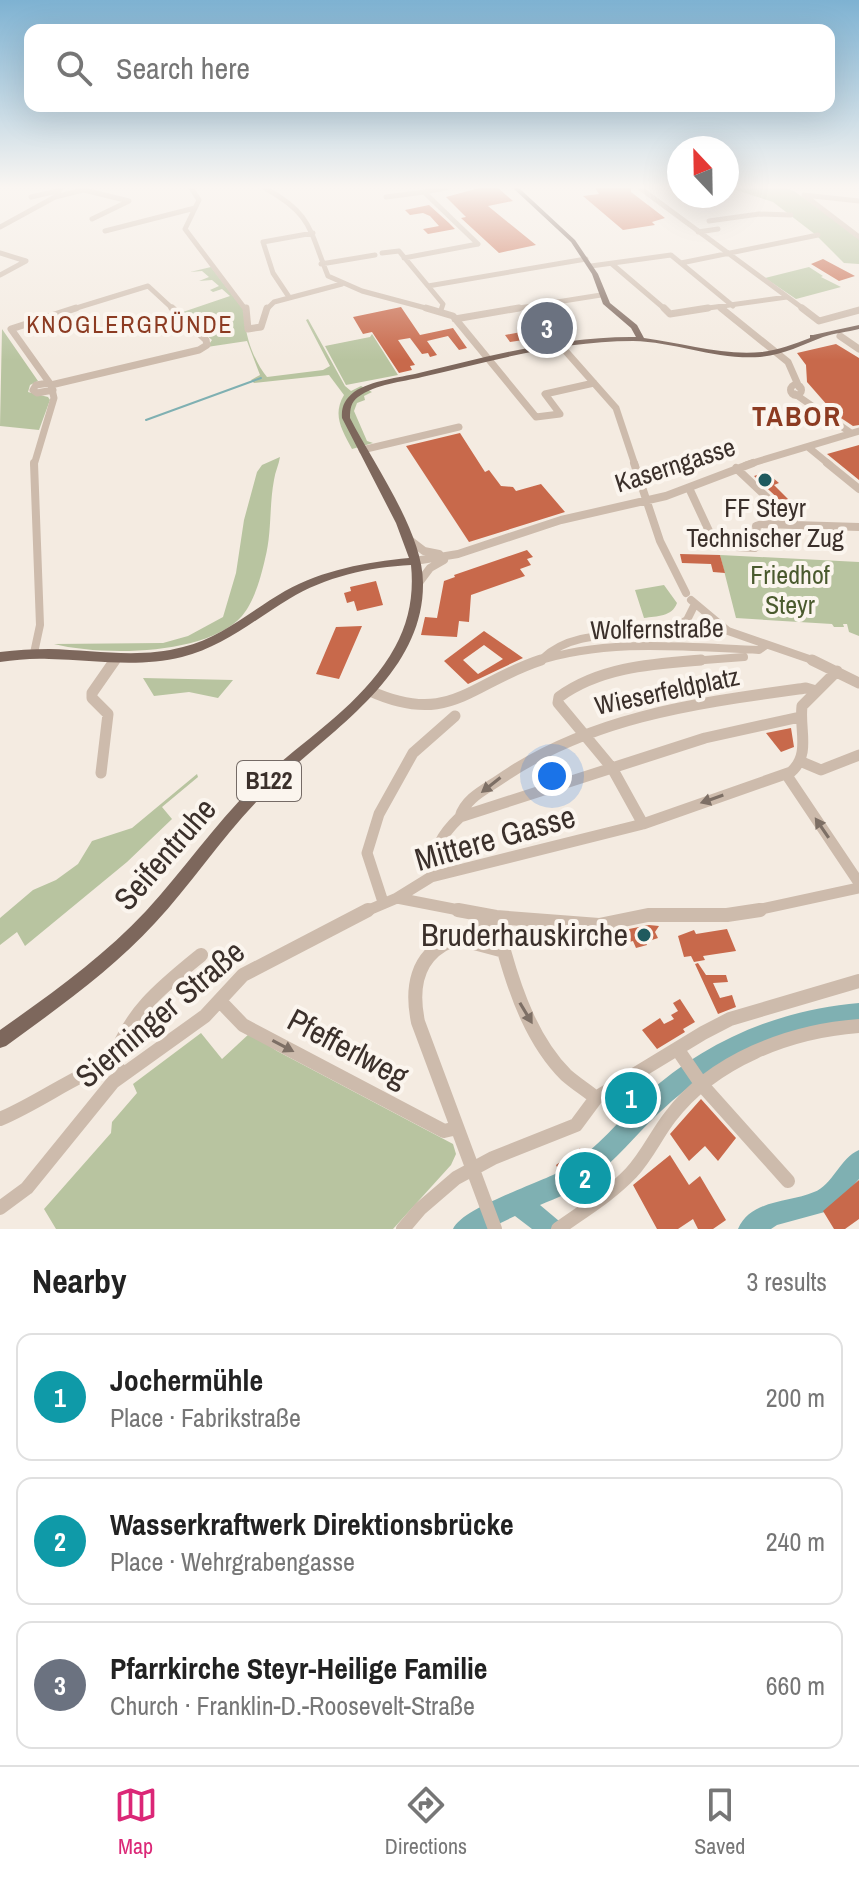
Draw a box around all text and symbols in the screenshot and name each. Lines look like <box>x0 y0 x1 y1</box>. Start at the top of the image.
search box <box>24 24 835 112</box>
icon: search <box>52 46 96 90</box>
text: Search here <box>116 48 250 88</box>
north arrow <box>667 136 739 208</box>
pin: 3 <box>521 298 573 358</box>
district label: KNOGLERGRÜNDE <box>26 308 234 340</box>
district label: TABOR <box>752 397 842 435</box>
street label: Kaserngasse <box>610 429 739 500</box>
marker: FF Steyr Technischer Zug <box>756 471 774 489</box>
place label: FF Steyr Technischer Zug <box>686 490 844 555</box>
park label: Friedhof Steyr <box>750 557 830 622</box>
street label: Wolfernstraße <box>590 610 724 647</box>
street label: Wieserfeldplatz <box>591 658 742 723</box>
your location <box>532 756 572 796</box>
road number: B122 <box>237 761 301 801</box>
one-way arrow <box>481 776 501 792</box>
street label: Seifentruhe <box>104 788 225 919</box>
one-way arrow <box>700 793 724 805</box>
street label: Mittere Gasse <box>410 794 580 881</box>
one-way arrow <box>815 818 830 839</box>
place label: Bruderhauskirche <box>421 913 628 956</box>
marker: Bruderhauskirche <box>635 926 653 944</box>
street label: Sierninger Straße <box>66 930 253 1097</box>
street label: Pfefferlweg <box>280 998 416 1097</box>
one-way arrow <box>519 1002 533 1025</box>
one-way arrow <box>272 1038 294 1052</box>
pin: 1 <box>605 1068 657 1128</box>
pin: 2 <box>559 1148 611 1208</box>
text: Nearby <box>32 1258 127 1304</box>
text: 3 results <box>746 1264 827 1299</box>
text: Jochermühle <box>110 1360 263 1400</box>
text: 1 <box>54 1380 66 1415</box>
text: 200 m <box>766 1380 825 1415</box>
text: Place · Fabrikstraße <box>110 1400 301 1435</box>
text: Wasserkraftwerk Direktionsbrücke <box>110 1504 514 1544</box>
text: 2 <box>54 1524 66 1559</box>
text: 240 m <box>766 1524 825 1559</box>
text: Place · Wehrgrabengasse <box>110 1544 355 1579</box>
text: Pfarrkirche Steyr-Heilige Familie <box>110 1648 488 1688</box>
text: 3 <box>54 1668 66 1703</box>
text: 660 m <box>766 1668 825 1703</box>
text: Church · Franklin-D.-Roosevelt-Straße <box>110 1688 475 1723</box>
tab: Map <box>114 1783 158 1861</box>
tab: Directions <box>385 1783 467 1861</box>
tab: Saved <box>694 1783 745 1861</box>

